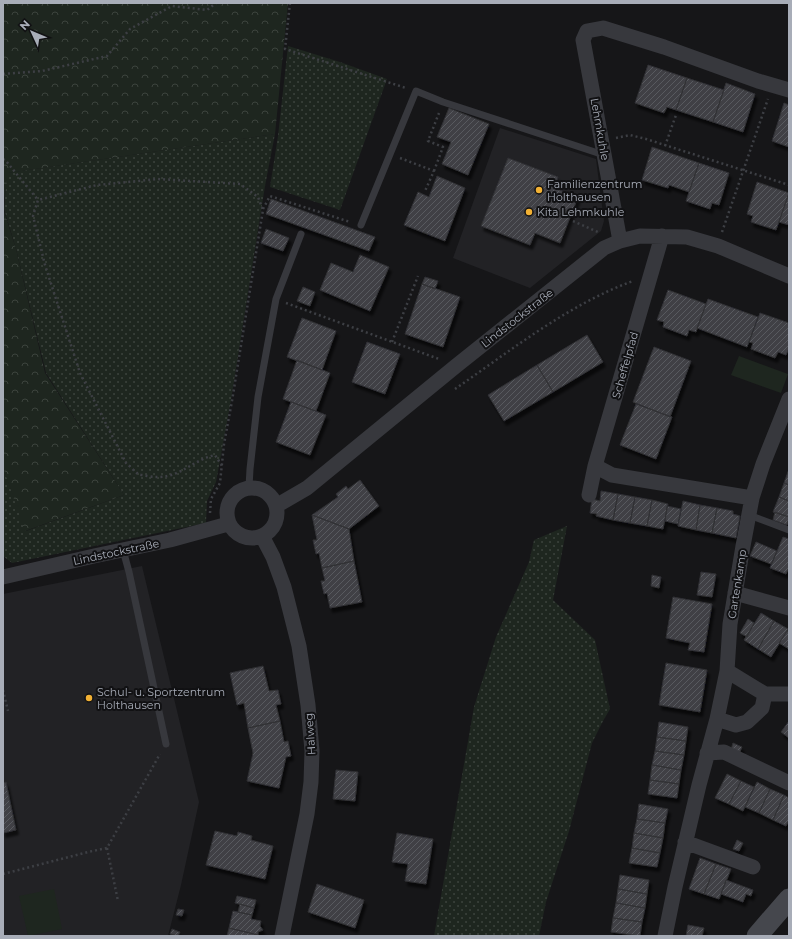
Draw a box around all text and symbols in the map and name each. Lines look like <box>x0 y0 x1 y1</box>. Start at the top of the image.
north arrow <box>12 12 52 52</box>
text: N <box>17 17 33 33</box>
street label: Lehmkuhle <box>588 97 612 162</box>
place label: Familienzentrum Holthausen <box>547 177 642 204</box>
marker: Familienzentrum Holthausen <box>534 185 544 195</box>
place label: Kita Lehmkuhle <box>537 205 625 219</box>
marker: Kita Lehmkuhle <box>524 207 534 217</box>
street label: Lindstockstraße <box>478 285 556 350</box>
street label: Scheffelpfad <box>609 330 641 400</box>
street label: Lindstockstraße <box>72 536 161 568</box>
street label: Gartenkamp <box>725 548 749 620</box>
place label: Schul- u. Sportzentrum Holthausen <box>97 685 225 712</box>
marker: Schul- u. Sportzentrum Holthausen <box>84 693 94 703</box>
street label: Halweg <box>302 713 318 755</box>

